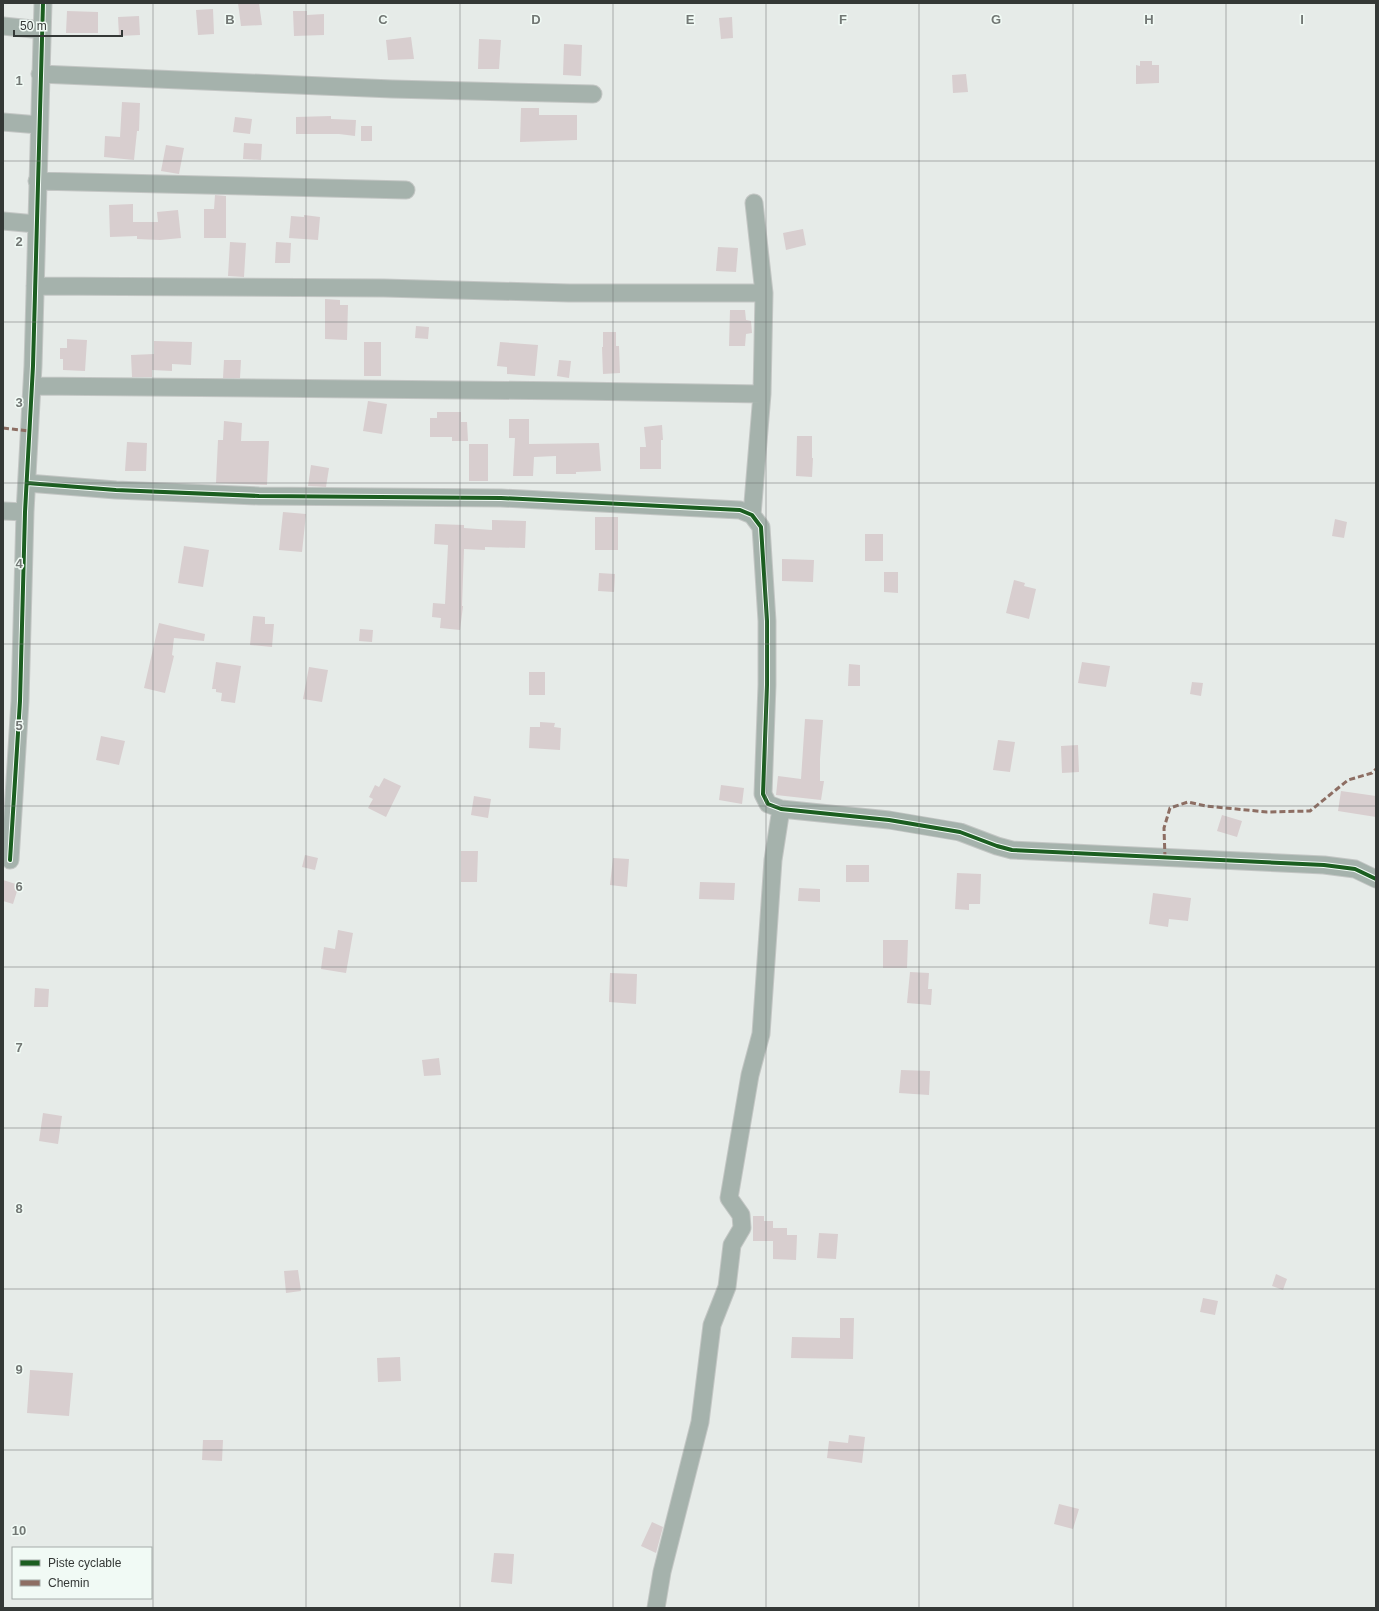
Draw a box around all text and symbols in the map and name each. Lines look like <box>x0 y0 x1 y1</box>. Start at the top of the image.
scale bar <box>14 12 122 38</box>
text: B <box>225 12 235 27</box>
text: C <box>378 12 388 27</box>
text: D <box>531 12 541 27</box>
text: E <box>686 12 695 27</box>
text: F <box>839 12 847 27</box>
text: G <box>991 12 1001 27</box>
text: H <box>1144 12 1154 27</box>
text: I <box>1300 12 1304 27</box>
text: 50 m <box>20 19 47 33</box>
text: 1 <box>15 73 23 88</box>
text: 2 <box>15 234 23 249</box>
text: 3 <box>15 395 23 410</box>
text: 4 <box>15 556 23 571</box>
text: 5 <box>15 718 23 733</box>
text: 6 <box>15 879 23 894</box>
text: 7 <box>15 1040 23 1055</box>
text: 8 <box>15 1201 23 1216</box>
text: 9 <box>15 1362 23 1377</box>
text: 10 <box>12 1523 26 1538</box>
legend <box>12 1547 152 1599</box>
text: Piste cyclable <box>48 1556 122 1570</box>
text: Chemin <box>48 1576 89 1590</box>

